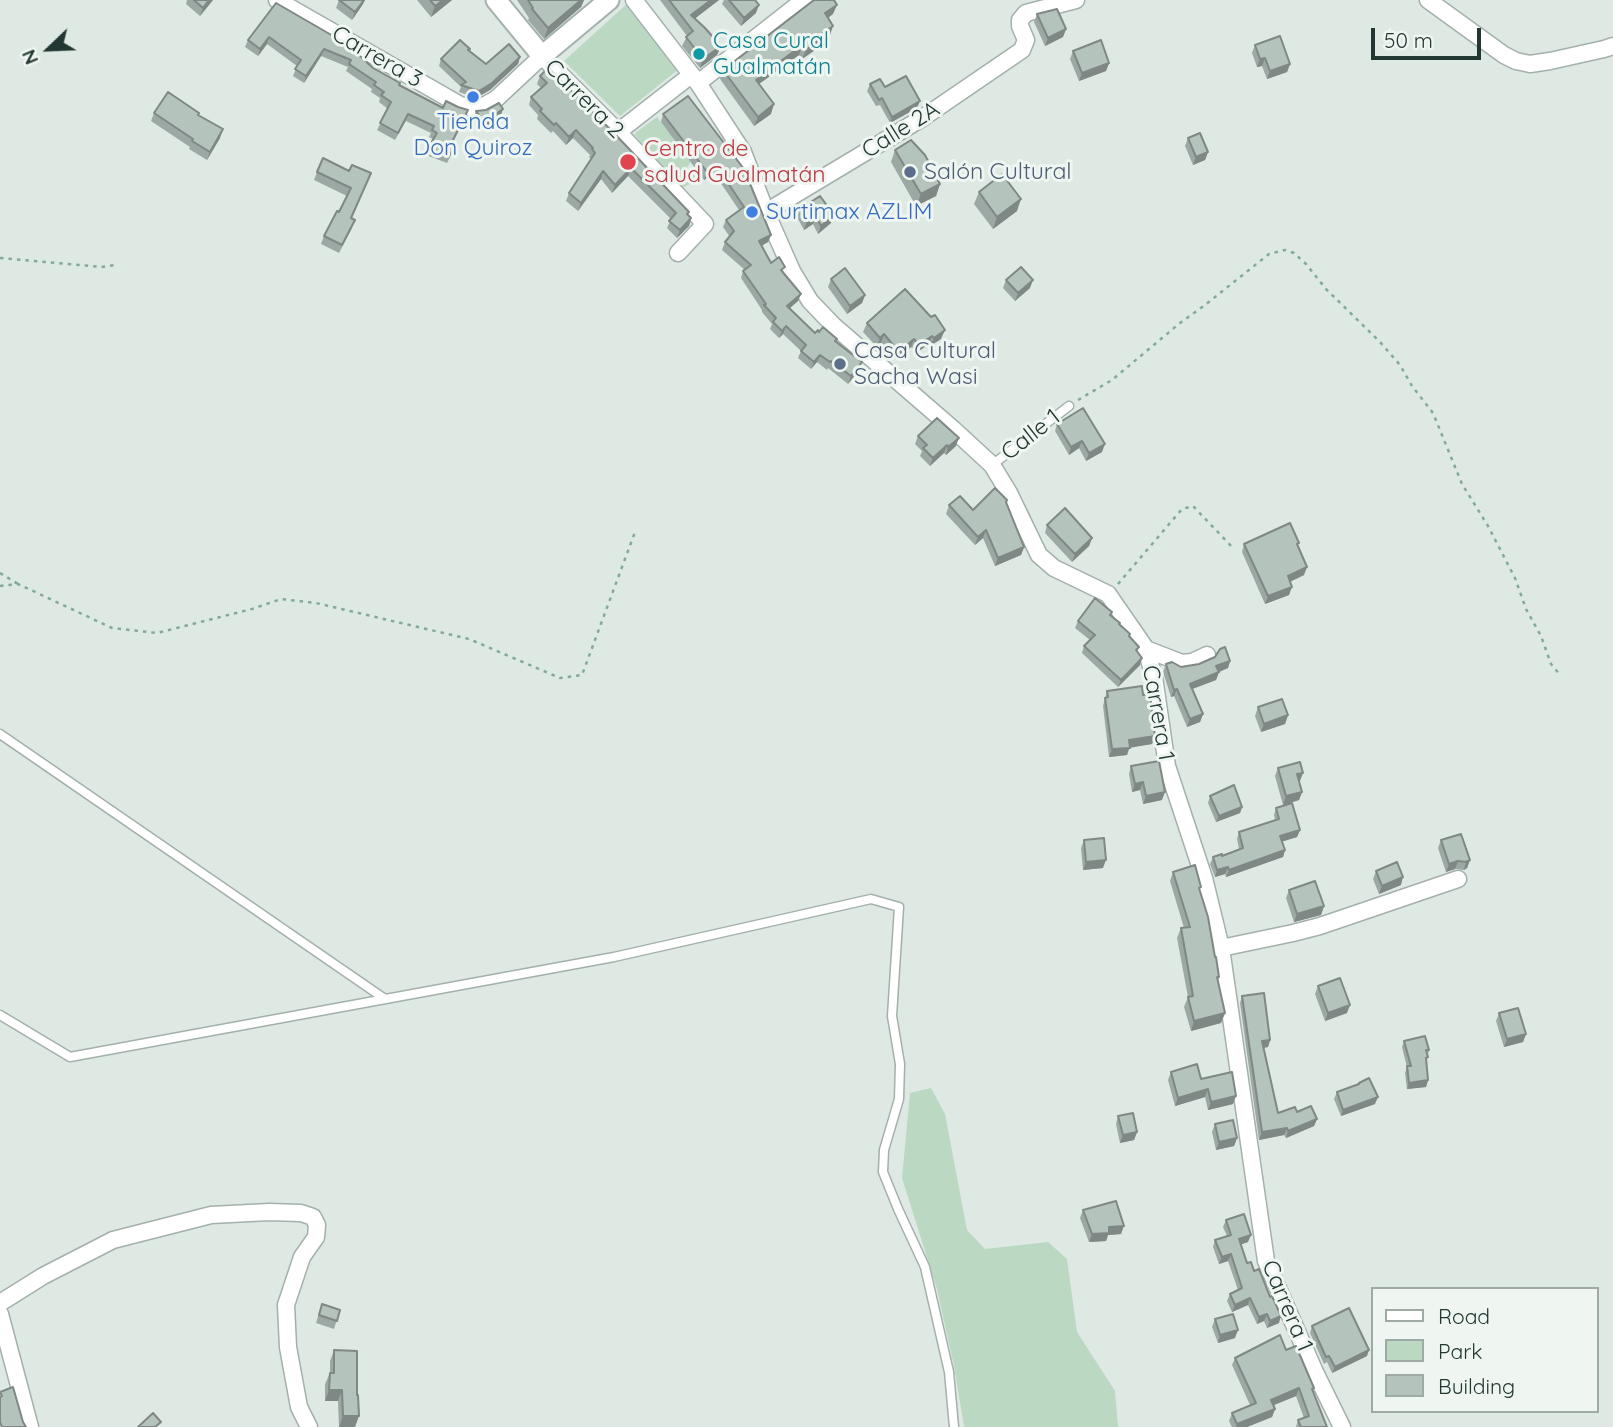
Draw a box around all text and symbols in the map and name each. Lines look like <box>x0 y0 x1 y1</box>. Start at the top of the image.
north arrow <box>14 14 84 84</box>
scale bar <box>1375 14 1485 58</box>
street label: Carrera 3 <box>327 20 427 94</box>
place label: Casa Cural Gualmatán <box>713 27 831 81</box>
text: 50 m <box>1384 27 1433 53</box>
text: N <box>16 46 43 68</box>
marker: Casa Cural Gualmatán <box>691 46 707 62</box>
street label: Carrera 2 <box>539 54 629 144</box>
marker: Tienda Don Quiroz <box>465 89 481 105</box>
street label: Calle 2A <box>857 95 945 165</box>
place label: Tienda Don Quiroz <box>413 108 533 162</box>
place label: Centro de salud Gualmatán <box>644 135 826 189</box>
marker: Centro de salud Gualmatán <box>618 152 638 172</box>
place label: Salón Cultural <box>924 158 1072 186</box>
marker: Salón Cultural <box>902 164 918 180</box>
place label: Surtimax AZLIM <box>766 198 933 226</box>
marker: Surtimax AZLIM <box>744 204 760 220</box>
place label: Casa Cultural Sacha Wasi <box>854 337 996 391</box>
marker: Casa Cultural Sacha Wasi <box>832 356 848 372</box>
street label: Calle 1 <box>996 403 1066 467</box>
street label: Carrera 1 <box>1136 663 1180 763</box>
street label: Carrera 1 <box>1255 1256 1319 1356</box>
legend <box>1372 1287 1599 1413</box>
text: Road <box>1438 1303 1490 1329</box>
text: Park <box>1438 1338 1482 1364</box>
text: Building <box>1438 1373 1515 1399</box>

